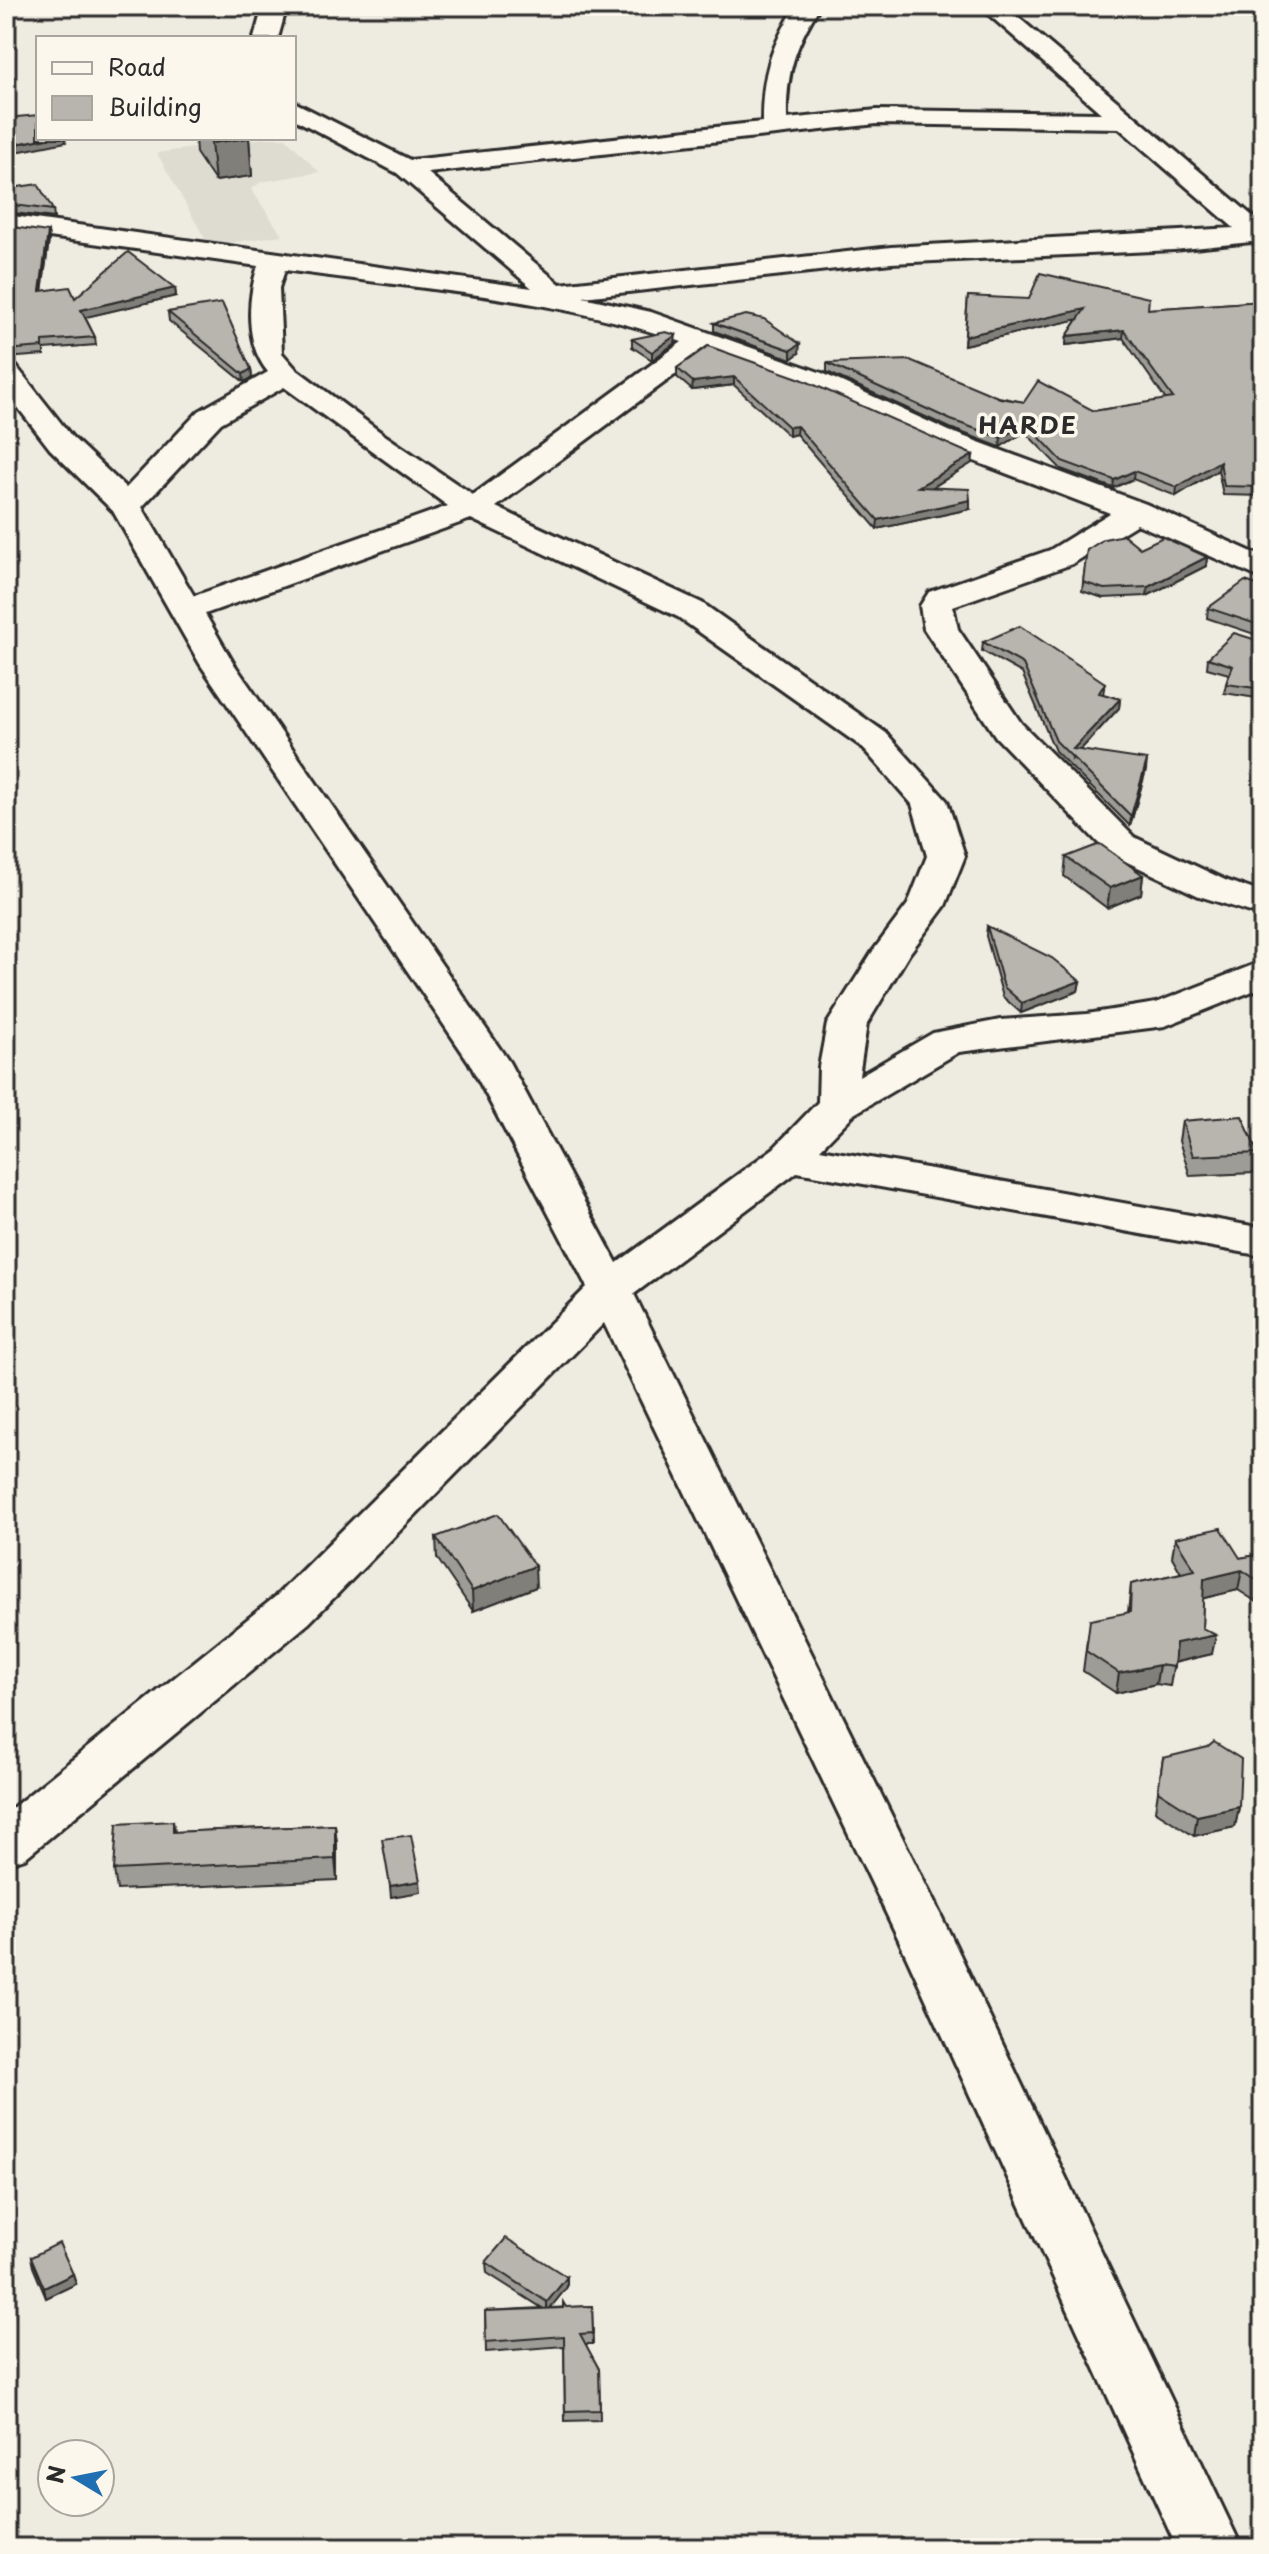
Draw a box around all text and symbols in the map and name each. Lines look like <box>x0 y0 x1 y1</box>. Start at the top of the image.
legend <box>36 36 296 140</box>
text: Road <box>108 48 166 84</box>
text: Building <box>108 88 202 124</box>
district label: HARDE <box>978 406 1078 442</box>
north arrow <box>36 2438 116 2518</box>
text: N <box>37 2463 73 2486</box>

